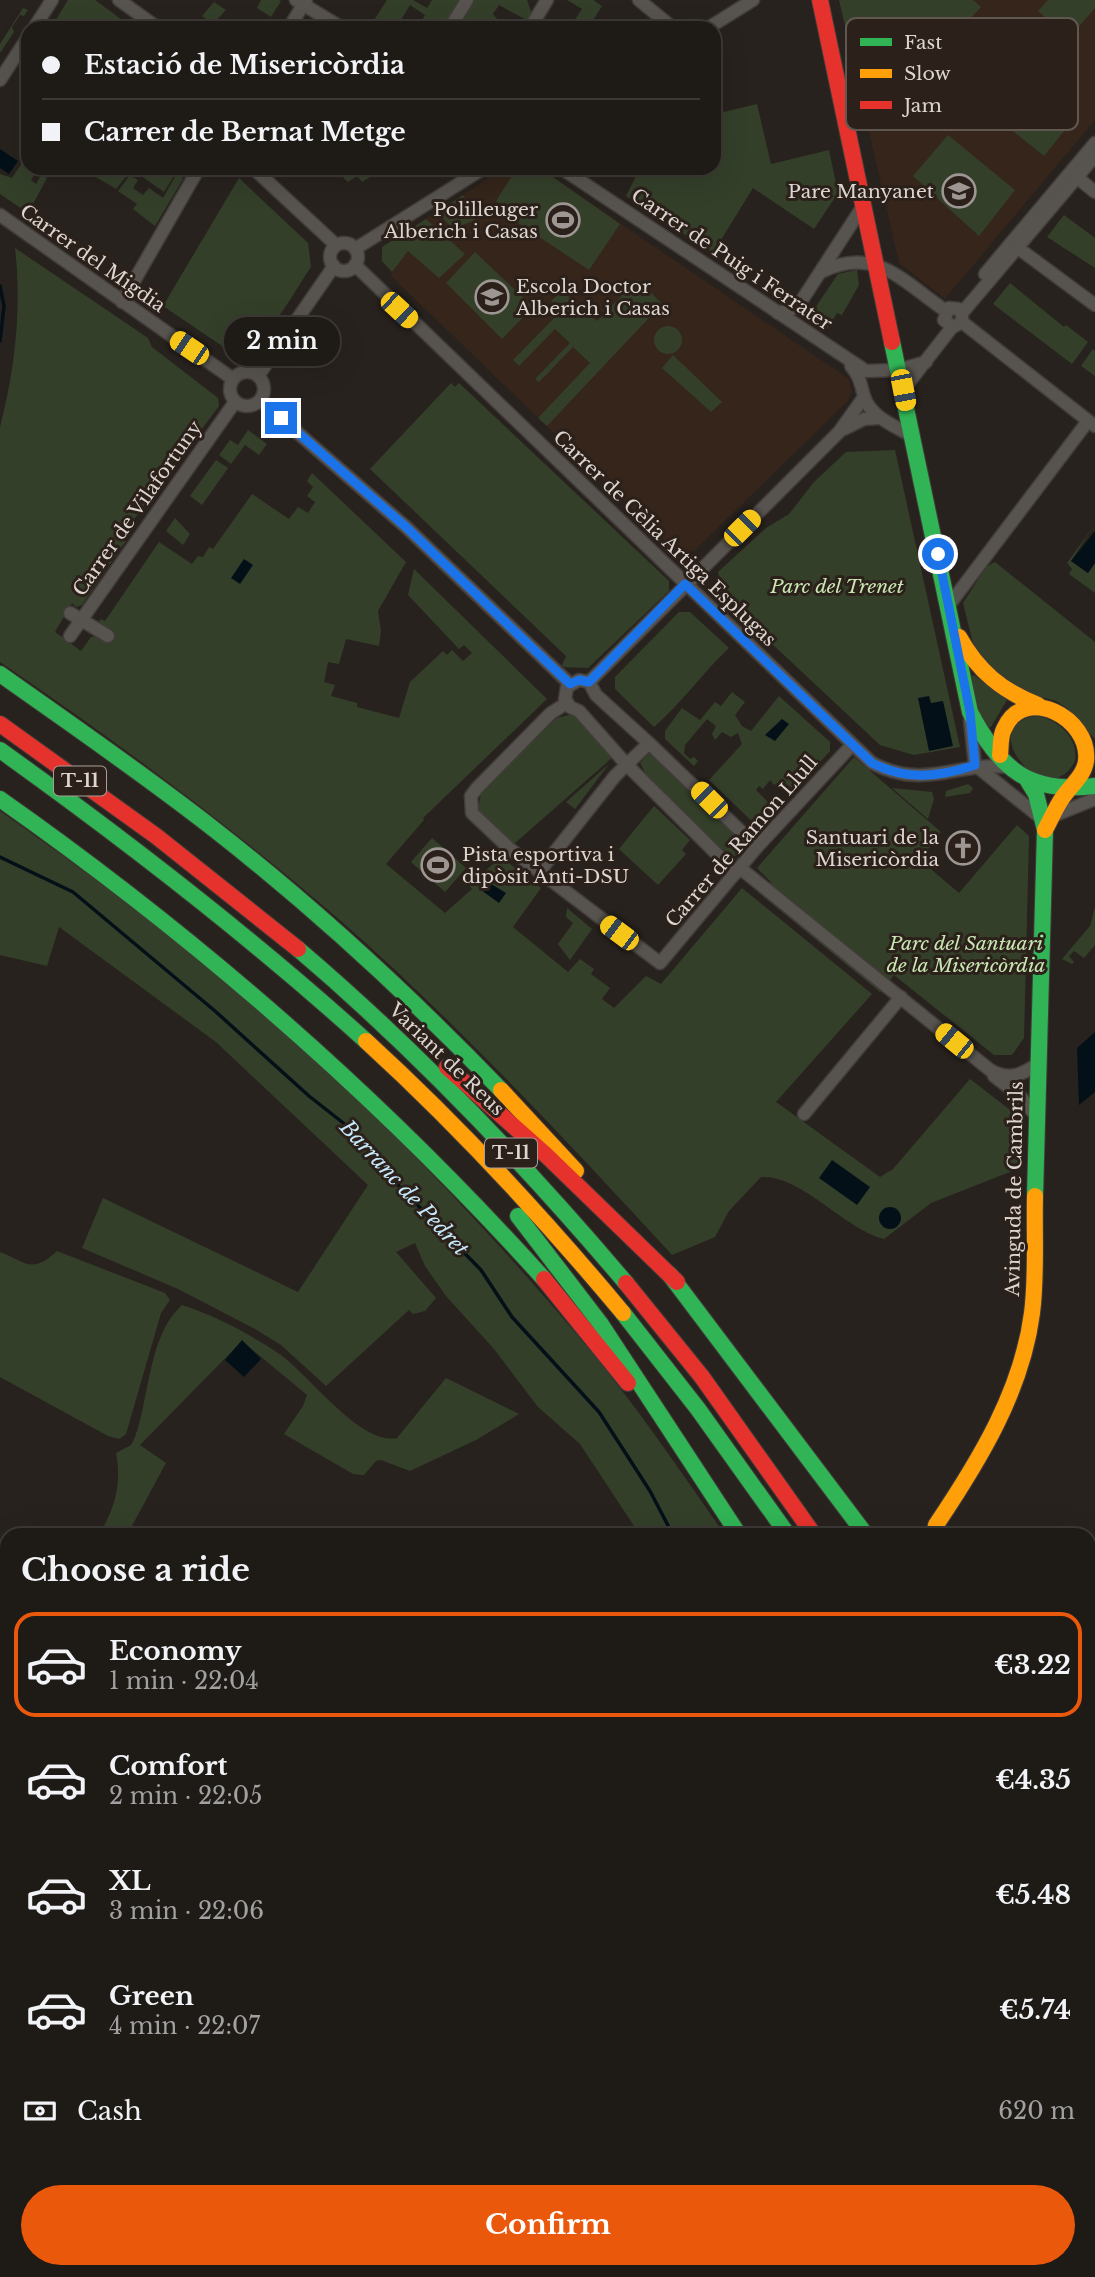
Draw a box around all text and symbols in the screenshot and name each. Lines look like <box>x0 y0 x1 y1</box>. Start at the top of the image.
legend <box>846 18 1078 130</box>
text: Fast <box>904 31 943 54</box>
text: Estació de Misericòrdia <box>84 49 405 81</box>
text: Slow <box>904 62 951 85</box>
text: Jam <box>901 94 942 117</box>
text: Carrer de Bernat Metge <box>84 116 406 148</box>
school or university icon: Pare Manyanet <box>940 172 978 210</box>
place label: Pare Manyanet <box>788 180 935 203</box>
street label: Carrer de Puig i Ferrater <box>627 184 836 335</box>
place label: Polilleuger Alberich i Casas <box>383 198 538 243</box>
street label: Carrer del Migdia <box>16 200 170 317</box>
sports icon: Polilleuger Alberich i Casas <box>544 201 582 239</box>
place label: Escola Doctor Alberich i Casas <box>515 275 670 320</box>
school or university icon: Escola Doctor Alberich i Casas <box>473 278 511 316</box>
car <box>377 288 422 332</box>
callout: 2 min <box>223 316 339 366</box>
text: 2 min <box>246 327 318 355</box>
car <box>166 328 213 368</box>
car <box>889 367 918 413</box>
route end <box>265 402 297 434</box>
street label: Carrer de Vilafortuny <box>68 416 207 600</box>
street label: Carrer de Cèlia Artiga Esplugas <box>548 426 781 651</box>
car <box>720 506 765 550</box>
route start <box>922 538 954 570</box>
park label: Parc del Trenet <box>769 575 904 598</box>
street label: Carrer de Ramon Llull <box>661 751 822 932</box>
road number: T-11 <box>54 766 106 796</box>
car <box>687 778 732 822</box>
place label: Santuari de la Misericòrdia <box>806 826 939 871</box>
church icon: Santuari de la Misericòrdia <box>944 829 982 867</box>
place label: Pista esportiva i dipòsit Anti-DSU <box>462 843 629 888</box>
sports icon: Pista esportiva i dipòsit Anti-DSU <box>419 846 457 884</box>
car <box>596 912 643 954</box>
park label: Parc del Santuari de la Misericòrdia <box>887 932 1046 977</box>
street label: Variant de Reus <box>383 998 509 1120</box>
car <box>932 1020 977 1062</box>
street label: Avinguda de Cambrils <box>1001 1081 1028 1298</box>
water label: Barranc de Pedret <box>334 1114 474 1262</box>
road number: T-11 <box>485 1138 537 1168</box>
text: Choose a ride <box>21 1550 250 1590</box>
icon: car <box>25 1633 88 1696</box>
text: Economy <box>109 1635 242 1667</box>
text: €3.22 <box>994 1649 1071 1681</box>
text: 1 min · 22:04 <box>109 1667 259 1695</box>
icon: car <box>25 1748 88 1811</box>
text: Comfort <box>109 1750 227 1782</box>
text: €4.35 <box>995 1764 1071 1796</box>
text: 2 min · 22:05 <box>109 1782 262 1810</box>
icon: car <box>25 1863 88 1926</box>
text: XL <box>109 1865 151 1897</box>
text: €5.48 <box>995 1879 1071 1911</box>
text: 3 min · 22:06 <box>109 1897 264 1925</box>
icon: car <box>25 1978 88 2041</box>
text: Green <box>109 1980 194 2012</box>
text: €5.74 <box>999 1994 1071 2026</box>
text: 4 min · 22:07 <box>109 2012 260 2040</box>
icon: cash <box>21 2092 59 2130</box>
text: Cash <box>77 2095 142 2127</box>
text: 620 m <box>998 2097 1075 2125</box>
button: Confirm <box>21 2185 1075 2265</box>

